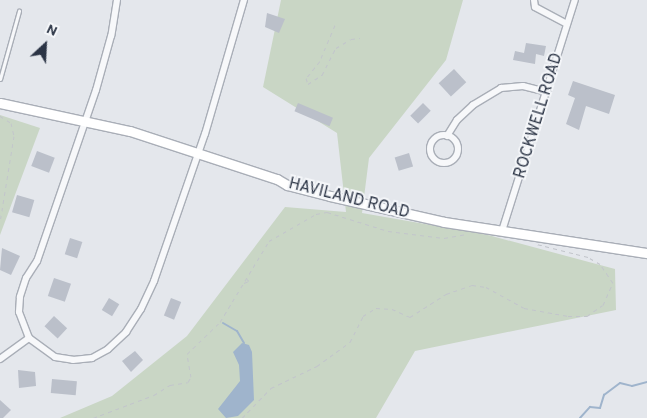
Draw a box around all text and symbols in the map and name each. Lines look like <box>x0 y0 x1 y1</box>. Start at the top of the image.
north arrow <box>20 20 70 70</box>
text: N <box>43 21 60 41</box>
street label: ROCKWELL ROAD <box>511 51 567 181</box>
street label: HAVILAND ROAD <box>287 175 411 223</box>

